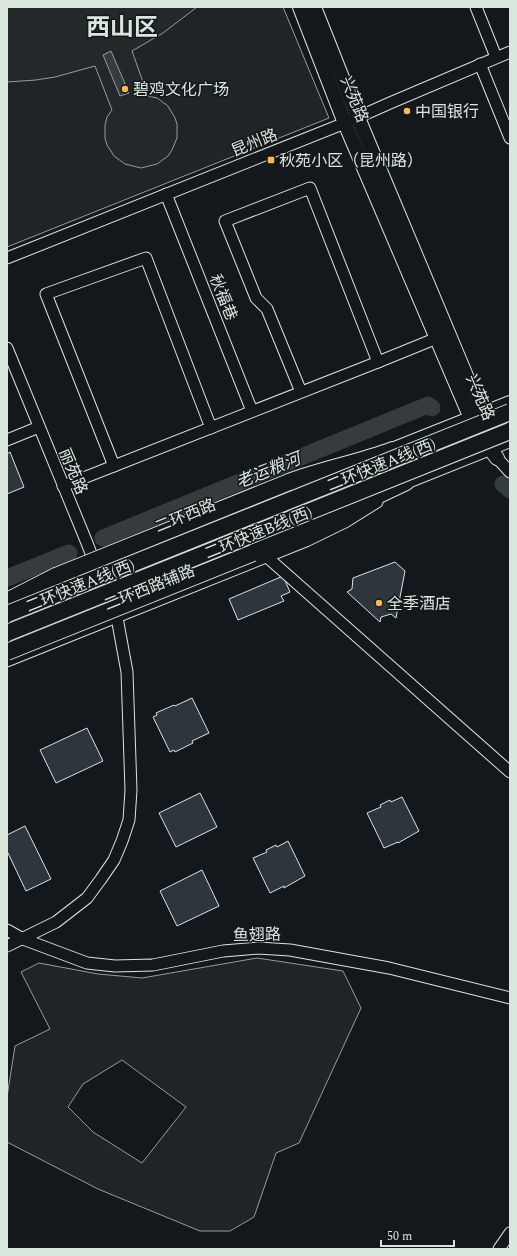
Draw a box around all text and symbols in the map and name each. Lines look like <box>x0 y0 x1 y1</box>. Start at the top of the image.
district label: 西山区 <box>86 10 158 46</box>
street label: 兴苑路 <box>334 73 374 126</box>
place label: 碧鸡文化广场 <box>133 78 229 102</box>
marker: 碧鸡文化广场 <box>120 84 130 94</box>
place label: 中国银行 <box>415 100 479 124</box>
marker: 中国银行 <box>402 106 412 116</box>
street label: 昆州路 <box>228 123 281 163</box>
place label: 秋苑小区（昆州路） <box>279 149 423 173</box>
marker: 秋苑小区（昆州路） <box>266 155 276 165</box>
street label: 秋福巷 <box>203 271 243 324</box>
street label: 兴苑路 <box>460 371 501 424</box>
street label: 二环快速A线(西) <box>323 432 440 498</box>
street label: 丽苑路 <box>53 445 94 498</box>
water label: 老运粮河 <box>232 445 308 496</box>
street label: 二环西路 <box>151 493 220 539</box>
street label: 二环快速B线(西) <box>201 500 316 566</box>
street label: 二环快速A线(西) <box>22 553 139 619</box>
street label: 二环西路辅路 <box>100 559 198 617</box>
place label: 全季酒店 <box>387 592 451 616</box>
marker: 全季酒店 <box>374 598 384 608</box>
street label: 鱼翅路 <box>233 923 281 947</box>
scale bar <box>381 1222 454 1248</box>
text: 50 m <box>387 1227 412 1246</box>

